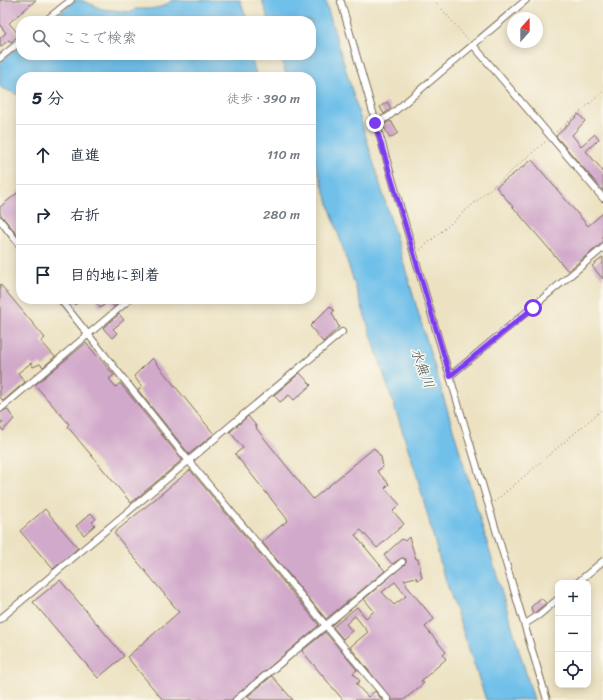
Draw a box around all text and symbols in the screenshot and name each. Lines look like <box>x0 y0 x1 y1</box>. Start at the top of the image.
north arrow <box>507 12 543 48</box>
search box <box>16 16 316 60</box>
text: ここで検索 <box>62 25 137 51</box>
icon: search <box>30 27 52 49</box>
text: 5 分 <box>32 83 64 113</box>
text: 徒歩 · 390 m <box>227 87 300 110</box>
route end <box>366 114 384 132</box>
text: 直進 <box>70 142 100 168</box>
text: 110 m <box>267 143 300 166</box>
icon: ahead <box>32 144 54 166</box>
text: 右折 <box>70 202 100 228</box>
text: 280 m <box>263 203 300 226</box>
icon: right <box>32 204 54 226</box>
text: 目的地に到着 <box>70 262 160 288</box>
icon: arrive <box>32 264 54 286</box>
route start <box>524 299 542 317</box>
water label: 水無川 <box>403 344 442 392</box>
map controls <box>555 580 591 688</box>
button: + <box>555 580 591 616</box>
button: − <box>555 616 591 652</box>
button: locate <box>555 652 591 688</box>

